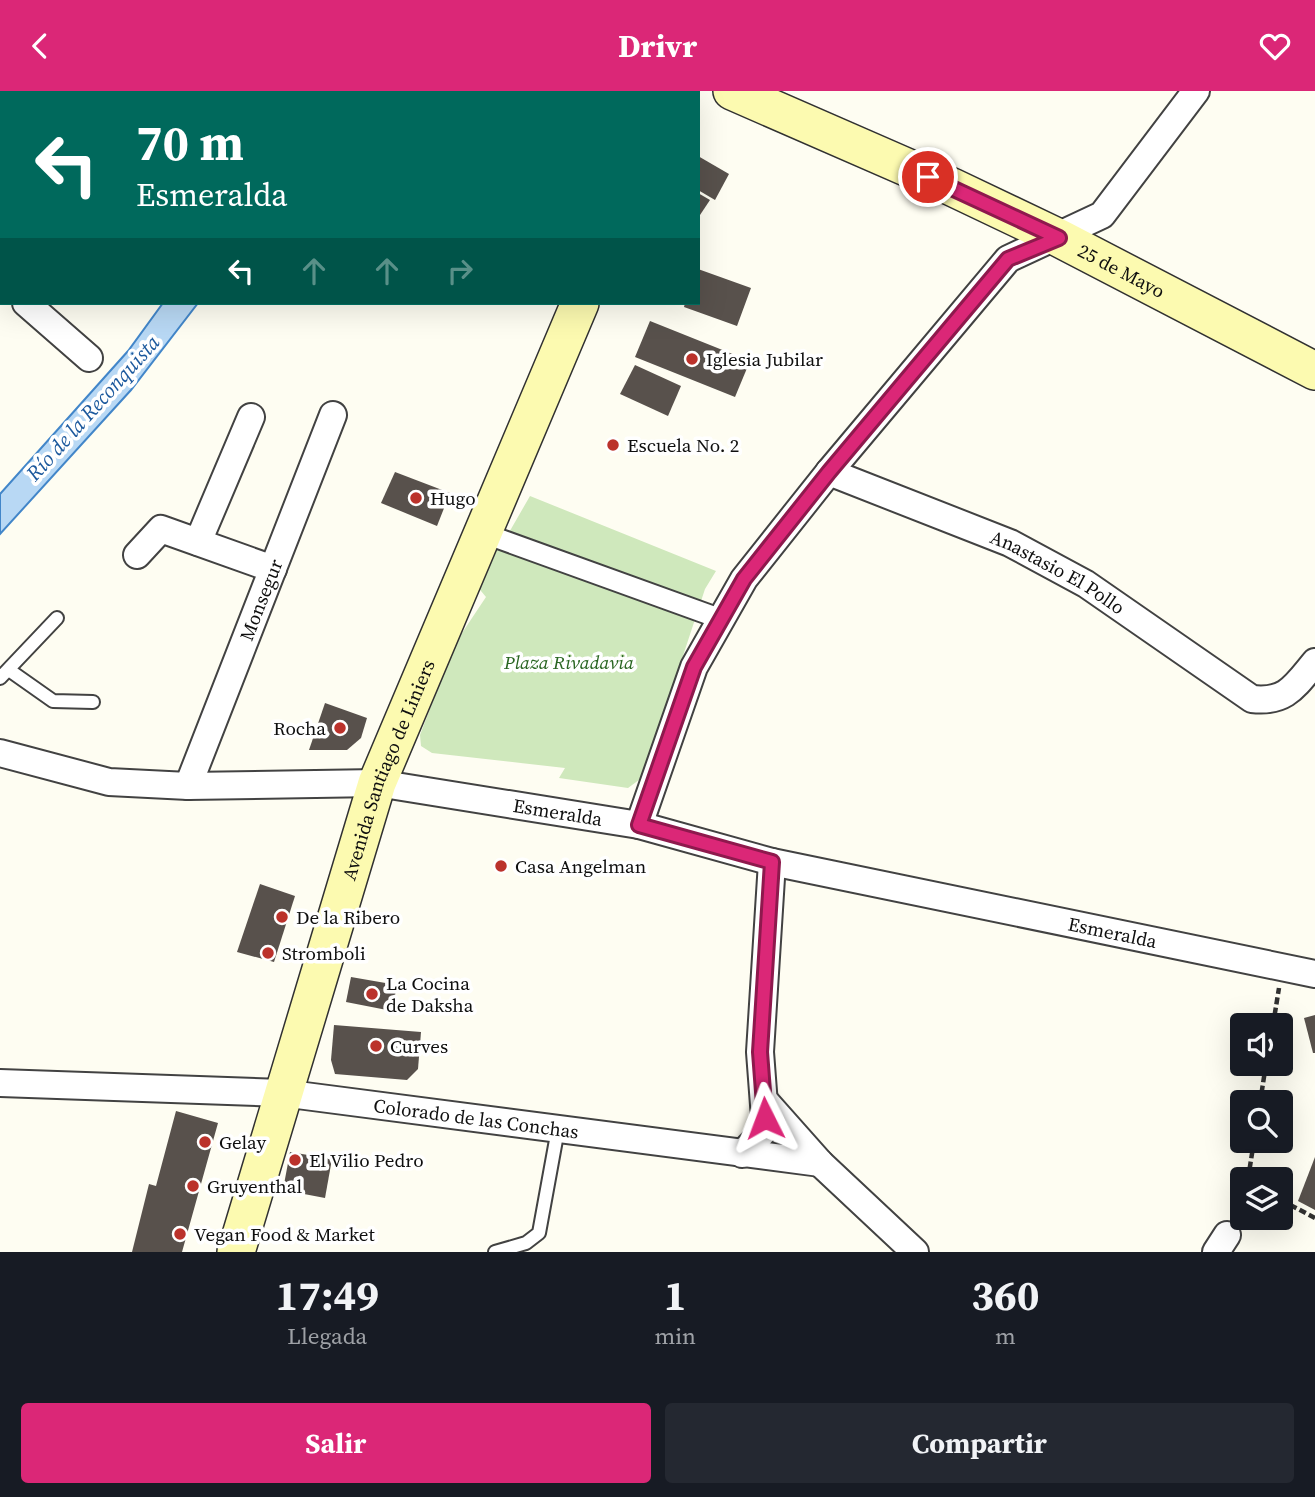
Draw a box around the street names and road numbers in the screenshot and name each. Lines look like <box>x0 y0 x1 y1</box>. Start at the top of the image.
street label: 25 de Mayo <box>1074 237 1169 304</box>
street label: Anastasio El Pollo <box>987 524 1130 620</box>
street label: Monsegur <box>233 555 288 644</box>
street label: Avenida Santiago de Liniers <box>336 655 441 883</box>
street label: Esmeralda <box>511 792 605 832</box>
street label: Esmeralda <box>1066 910 1160 954</box>
street label: Colorado de las Conchas <box>372 1092 580 1144</box>

